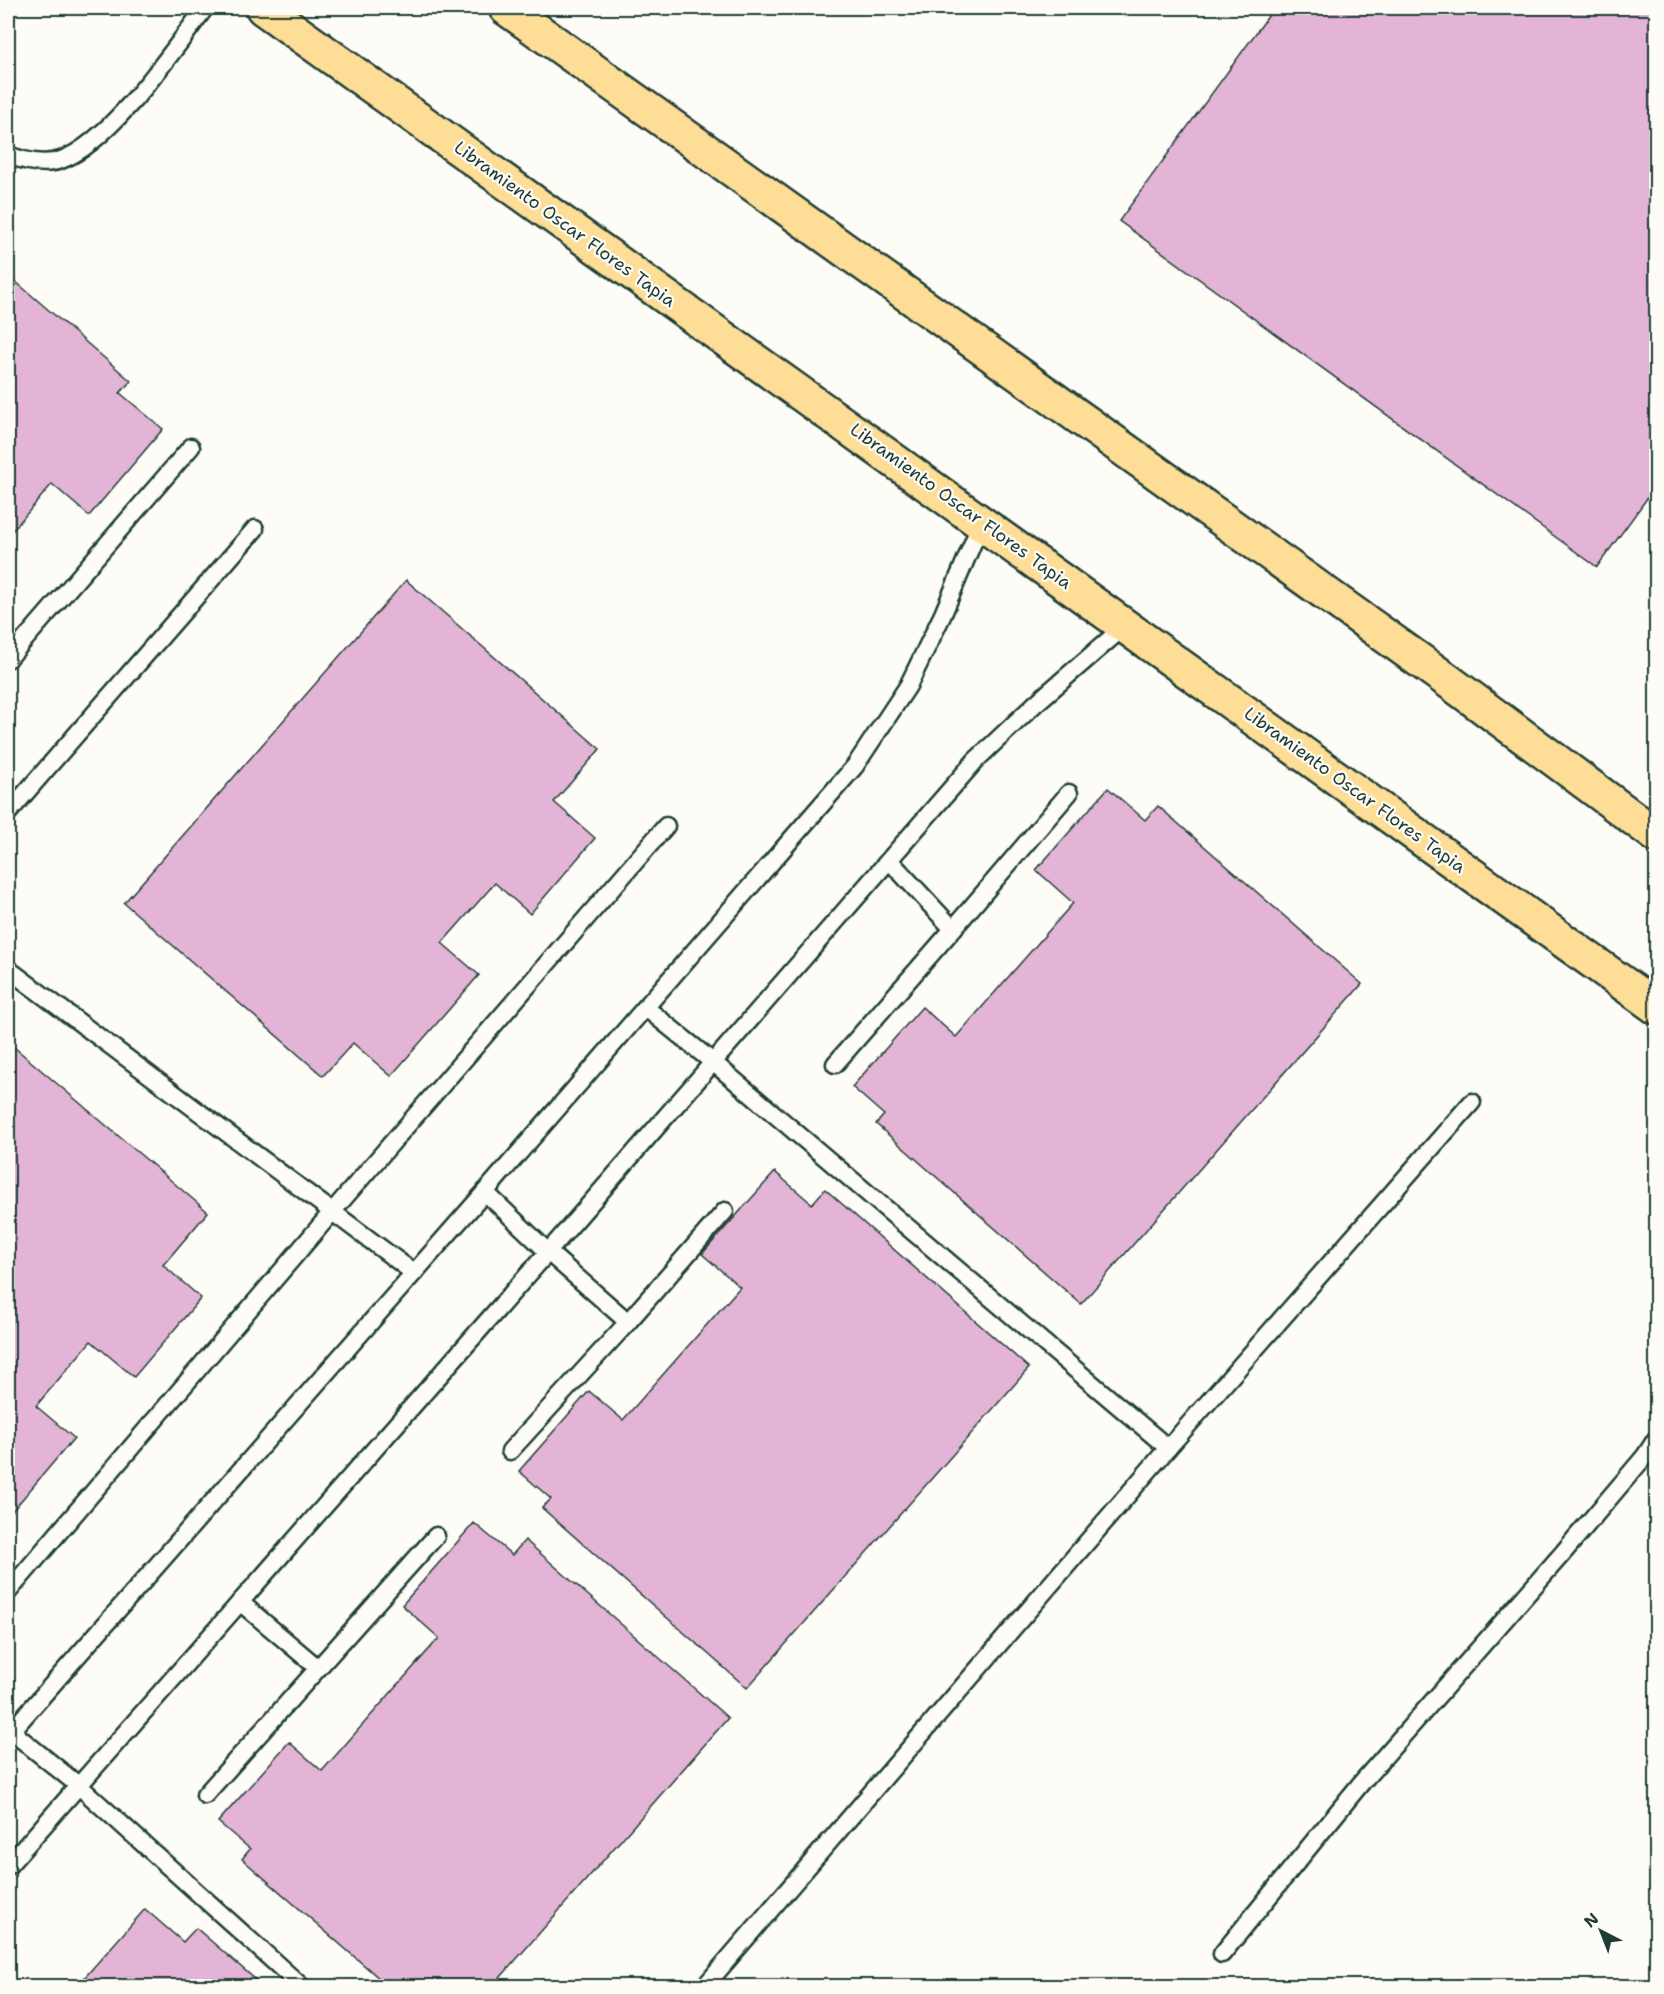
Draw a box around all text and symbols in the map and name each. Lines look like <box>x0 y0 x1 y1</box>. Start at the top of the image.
street label: Libramiento Oscar Flores Tapia <box>449 135 681 313</box>
street label: Libramiento Oscar Flores Tapia <box>845 417 1077 595</box>
street label: Libramiento Oscar Flores Tapia <box>1239 701 1471 879</box>
north arrow <box>1571 1901 1631 1961</box>
text: N <box>1580 1908 1603 1932</box>

